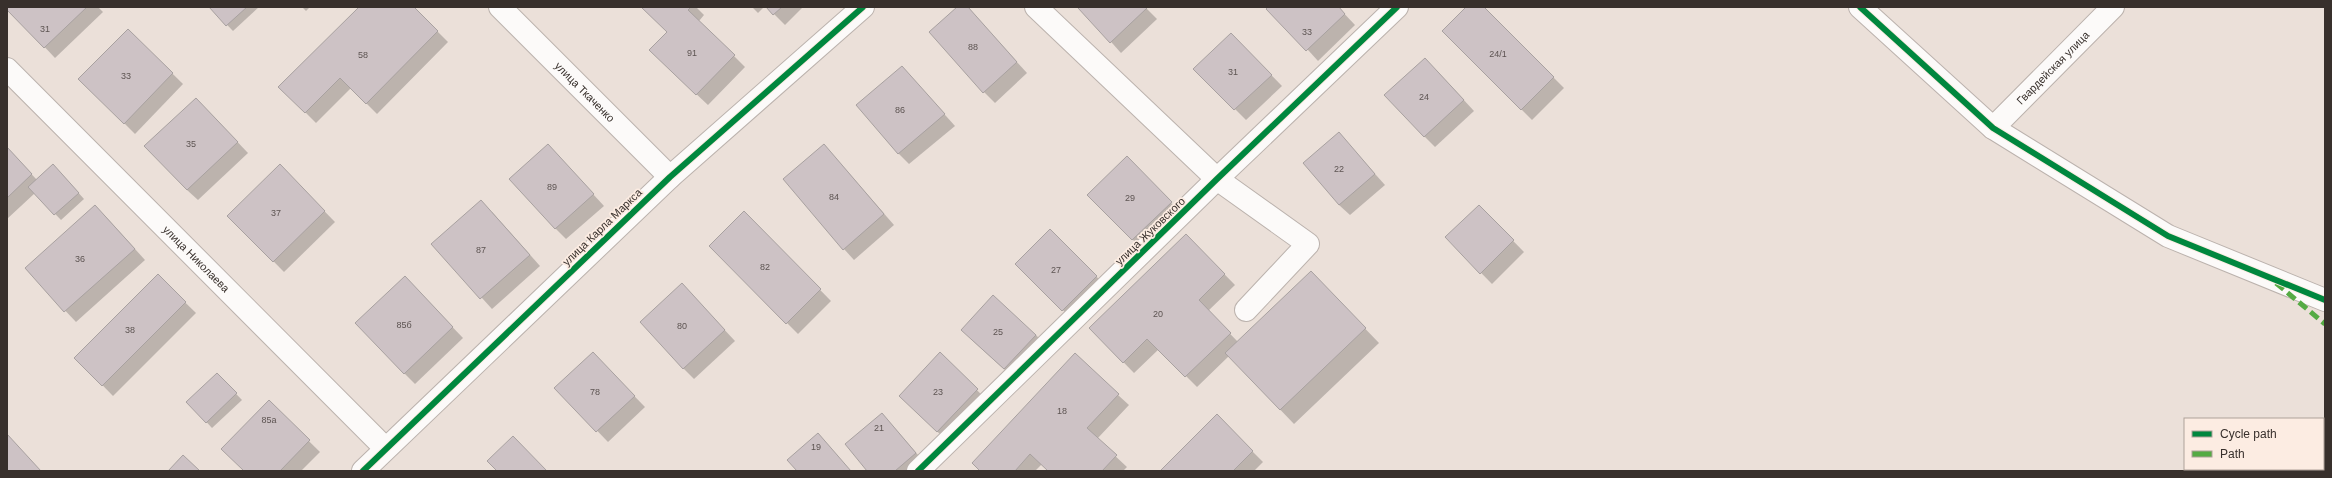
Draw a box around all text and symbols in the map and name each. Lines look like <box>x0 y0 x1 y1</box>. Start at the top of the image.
house number: 31 <box>40 24 50 34</box>
house number: 33 <box>1302 27 1312 37</box>
street label: Гвардейская улица <box>2014 28 2092 107</box>
house number: 88 <box>968 42 978 52</box>
house number: 91 <box>687 48 697 58</box>
house number: 24/1 <box>1489 49 1507 59</box>
house number: 58 <box>358 50 368 60</box>
street label: улица Ткаченко <box>552 59 617 124</box>
house number: 31 <box>1228 67 1238 77</box>
house number: 33 <box>121 71 131 81</box>
house number: 24 <box>1419 92 1429 102</box>
house number: 86 <box>895 105 905 115</box>
house number: 35 <box>186 139 196 149</box>
house number: 22 <box>1334 164 1344 174</box>
house number: 89 <box>547 182 557 192</box>
street label: улица Карла Маркса <box>560 186 645 268</box>
house number: 84 <box>829 192 839 202</box>
house number: 29 <box>1125 193 1135 203</box>
street label: улица Жуковского <box>1113 195 1187 267</box>
house number: 37 <box>271 208 281 218</box>
street label: улица Николаева <box>161 223 232 295</box>
house number: 87 <box>476 245 486 255</box>
house number: 36 <box>75 254 85 264</box>
house number: 82 <box>760 262 770 272</box>
house number: 27 <box>1051 265 1061 275</box>
house number: 20 <box>1153 309 1163 319</box>
house number: 85б <box>396 320 412 330</box>
house number: 80 <box>677 321 687 331</box>
house number: 38 <box>125 325 135 335</box>
house number: 25 <box>993 327 1003 337</box>
house number: 78 <box>590 387 600 397</box>
house number: 23 <box>933 387 943 397</box>
house number: 18 <box>1057 406 1067 416</box>
house number: 85а <box>261 415 277 425</box>
legend <box>2184 418 2324 470</box>
house number: 21 <box>874 423 884 433</box>
text: Cycle path <box>2220 427 2277 441</box>
house number: 19 <box>811 442 821 452</box>
text: Path <box>2220 447 2245 461</box>

